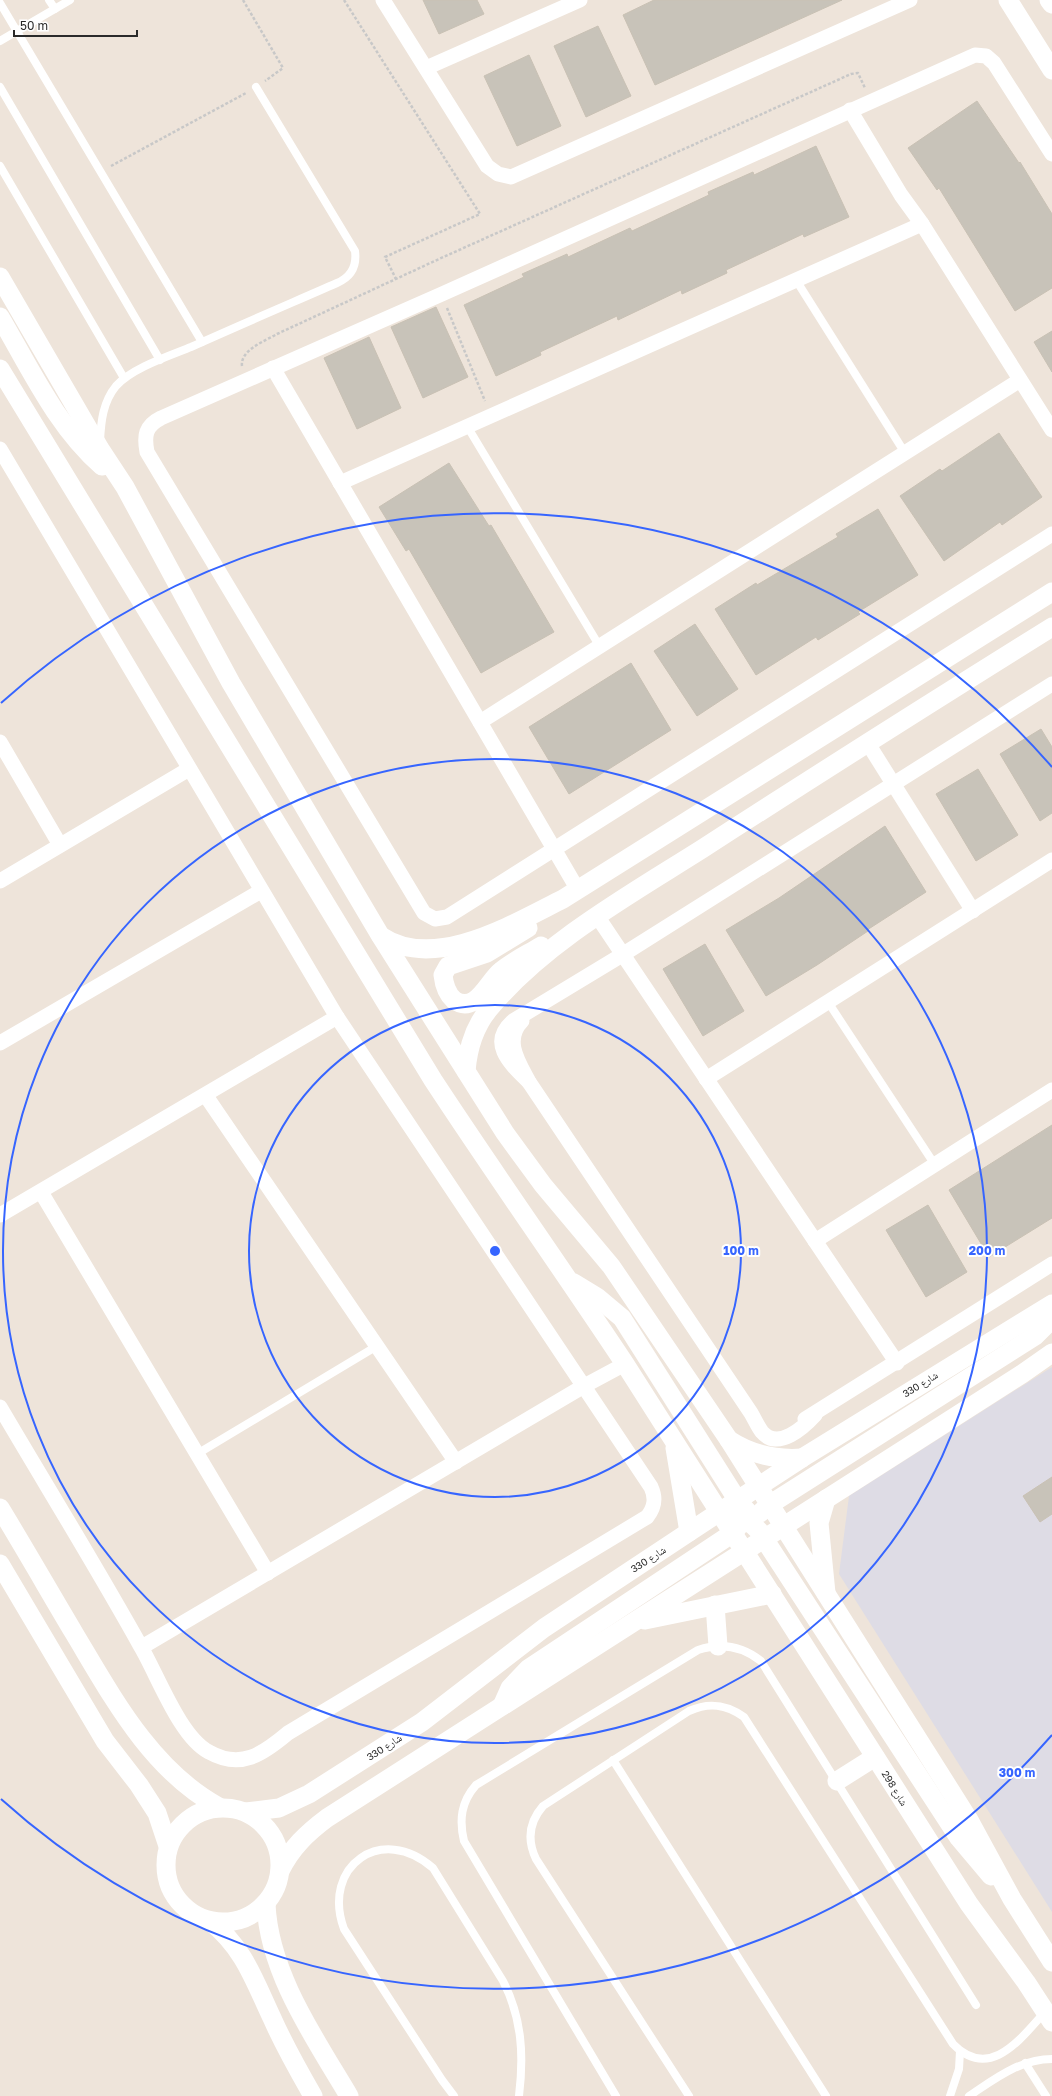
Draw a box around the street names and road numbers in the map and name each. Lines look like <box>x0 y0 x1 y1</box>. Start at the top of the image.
street label: شارع 330 <box>900 1368 941 1400</box>
street label: شارع 330 <box>628 1543 669 1576</box>
street label: شارع 330 <box>364 1731 405 1764</box>
street label: شارع 298 <box>879 1768 911 1809</box>

